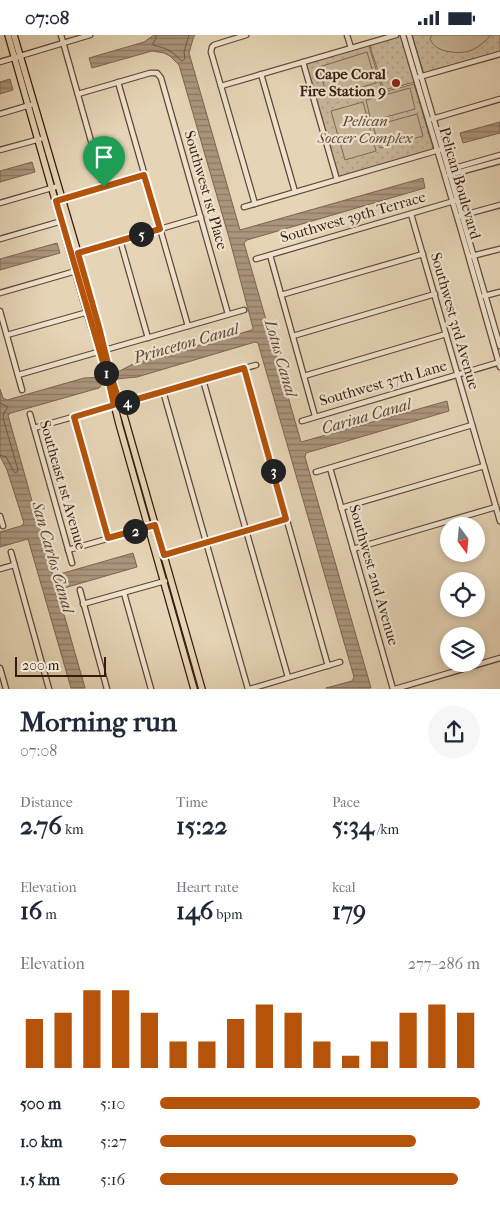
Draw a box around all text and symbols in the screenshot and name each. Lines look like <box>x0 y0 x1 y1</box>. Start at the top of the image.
text: 07:08 <box>25 7 69 29</box>
place label: Cape Coral Fire Station 9 <box>299 65 387 100</box>
marker: Cape Coral Fire Station 9 <box>390 77 402 89</box>
park label: Pelican Soccer Complex <box>317 112 413 147</box>
street label: Pelican Boulevard <box>435 125 485 242</box>
street label: Southwest 1st Place <box>180 128 232 252</box>
pin <box>83 136 125 187</box>
icon: arrive <box>90 143 118 171</box>
street label: Southwest 39th Terrace <box>278 187 428 246</box>
pin: 5 <box>128 221 154 247</box>
text: 5 <box>138 226 145 243</box>
street label: Southwest 3rd Avenue <box>427 250 483 392</box>
water label: Lotus Canal <box>261 316 302 401</box>
water label: Princeton Canal <box>130 318 243 367</box>
street label: Southwest 37th Lane <box>317 356 449 410</box>
pin: 1 <box>94 361 118 385</box>
text: 1 <box>104 365 109 382</box>
pin: 4 <box>114 389 140 415</box>
text: 4 <box>123 394 132 411</box>
water label: Carina Canal <box>319 394 415 438</box>
street label: Southeast 1st Avenue <box>36 418 90 552</box>
pin: 3 <box>260 459 286 483</box>
text: 3 <box>271 463 276 480</box>
water label: San Carlos Canal <box>28 498 79 617</box>
street label: Southwest 2nd Avenue <box>345 503 403 648</box>
north arrow <box>440 517 485 563</box>
map controls <box>440 517 485 672</box>
pin: 2 <box>122 519 148 543</box>
text: 2 <box>132 523 139 540</box>
button: locate <box>440 572 485 617</box>
button: layers <box>440 627 485 672</box>
scale bar <box>15 653 106 677</box>
text: 200 m <box>22 657 59 674</box>
text: Morning run <box>20 705 177 738</box>
button: share <box>428 706 480 758</box>
text: 07:08 <box>20 741 57 760</box>
text: Distance <box>20 794 73 811</box>
text: Time <box>176 794 208 811</box>
text: Pace <box>332 794 360 811</box>
text: 2.76 <box>20 811 62 840</box>
text: 15:22 <box>176 811 227 840</box>
text: 5:34 <box>332 811 374 840</box>
text: km <box>62 821 84 838</box>
text: /km <box>374 821 399 838</box>
text: Elevation <box>20 879 77 896</box>
text: Heart rate <box>176 879 239 896</box>
text: kcal <box>332 879 356 896</box>
text: 16 <box>20 896 42 925</box>
text: 146 <box>176 896 213 925</box>
text: 179 <box>332 896 366 925</box>
text: m <box>42 906 57 923</box>
text: bpm <box>213 906 243 923</box>
text: Elevation <box>20 954 85 973</box>
text: 277–286 m <box>408 954 480 973</box>
text: 500 m <box>20 1094 61 1113</box>
text: 5:10 <box>100 1094 125 1113</box>
text: 1.0 km <box>20 1132 63 1151</box>
text: 5:27 <box>100 1132 127 1151</box>
text: 1.5 km <box>20 1170 60 1189</box>
text: 5:16 <box>100 1170 125 1189</box>

